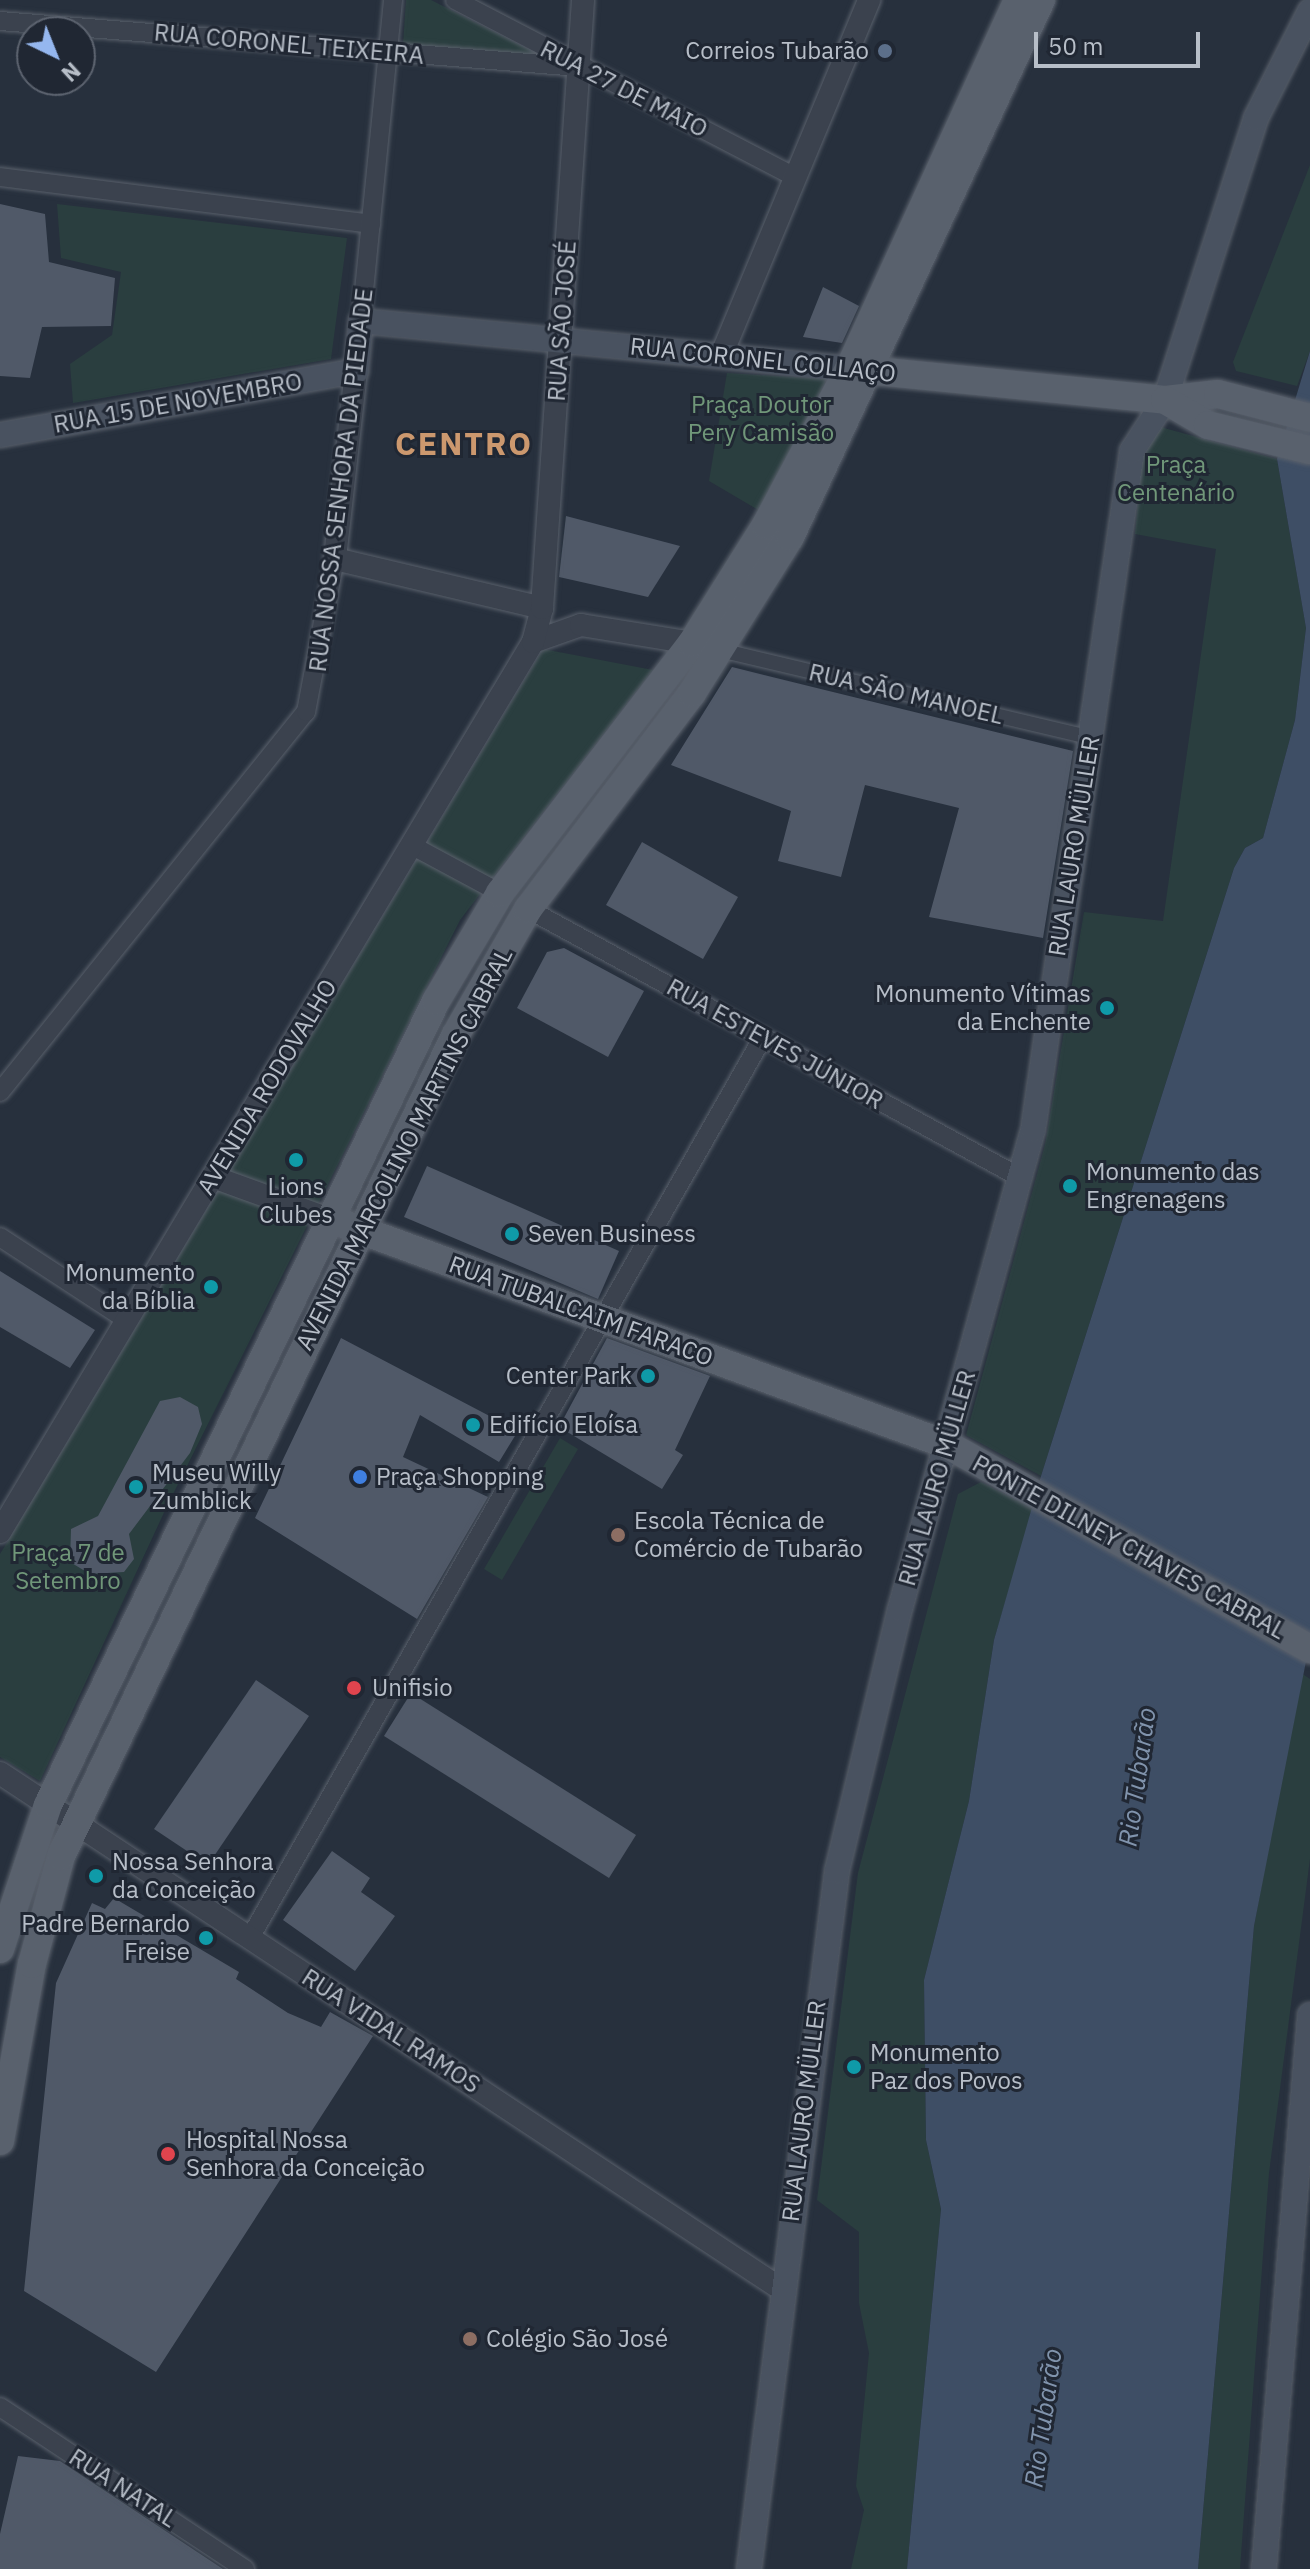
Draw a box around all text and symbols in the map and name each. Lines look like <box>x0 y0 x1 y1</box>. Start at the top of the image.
north arrow <box>16 16 96 96</box>
scale bar <box>1038 16 1204 66</box>
street label: RUA CORONEL TEIXEIRA <box>153 18 425 70</box>
text: 50 m <box>1048 30 1103 62</box>
street label: RUA 27 DE MAIO <box>536 34 712 144</box>
place label: Correios Tubarão <box>685 37 869 65</box>
marker: Correios Tubarão <box>876 42 894 60</box>
text: N <box>56 56 87 88</box>
street label: RUA SÃO JOSÉ <box>542 240 582 402</box>
street label: RUA NOSSA SENHORA DA PIEDADE <box>303 287 379 673</box>
street label: RUA CORONEL COLLAÇO <box>629 332 897 388</box>
street label: RUA 15 DE NOVEMBRO <box>51 367 305 439</box>
park label: Praça Doutor Pery Camisão <box>688 391 834 447</box>
district label: CENTRO <box>395 424 533 462</box>
park label: Praça Centenário <box>1117 451 1235 507</box>
street label: RUA SÃO MANOEL <box>806 658 1006 730</box>
street label: RUA LAURO MÜLLER <box>1042 734 1106 958</box>
street label: AVENIDA MARCOLINO MARTINS CABRAL <box>290 943 518 1355</box>
street label: RUA ESTEVES JÚNIOR <box>662 973 888 1115</box>
street label: AVENIDA RODOVALHO <box>191 974 343 1200</box>
place label: Monumento Vítimas da Enchente <box>875 980 1091 1036</box>
marker: Monumento Vítimas da Enchente <box>1098 999 1116 1017</box>
marker: Lions Clubes <box>287 1151 305 1169</box>
place label: Monumento das Engrenagens <box>1086 1158 1260 1214</box>
place label: Lions Clubes <box>259 1173 333 1229</box>
marker: Monumento das Engrenagens <box>1061 1177 1079 1195</box>
place label: Seven Business <box>528 1220 696 1248</box>
marker: Seven Business <box>503 1225 521 1243</box>
street label: RUA TUBALCAIM FARACO <box>445 1250 717 1372</box>
place label: Monumento da Bíblia <box>65 1259 195 1315</box>
marker: Monumento da Bíblia <box>202 1278 220 1296</box>
place label: Center Park <box>506 1362 632 1390</box>
marker: Center Park <box>639 1367 657 1385</box>
street label: RUA LAURO MÜLLER <box>892 1367 982 1589</box>
place label: Edifício Eloísa <box>489 1411 638 1439</box>
marker: Edifício Eloísa <box>464 1416 482 1434</box>
street label: PONTE DILNEY CHAVES CABRAL <box>968 1449 1290 1645</box>
place label: Museu Willy Zumblick <box>152 1459 281 1515</box>
place label: Praça Shopping <box>376 1463 544 1491</box>
marker: Praça Shopping <box>351 1468 369 1486</box>
marker: Museu Willy Zumblick <box>127 1478 145 1496</box>
place label: Escola Técnica de Comércio de Tubarão <box>634 1507 863 1563</box>
marker: Escola Técnica de Comércio de Tubarão <box>609 1526 627 1544</box>
park label: Praça 7 de Setembro <box>11 1539 125 1595</box>
place label: Unifisio <box>372 1674 453 1702</box>
marker: Unifisio <box>343 1677 365 1699</box>
water label: Rio Tubarão <box>1112 1705 1162 1849</box>
place label: Nossa Senhora da Conceição <box>112 1848 273 1904</box>
marker: Nossa Senhora da Conceição <box>87 1867 105 1885</box>
place label: Padre Bernardo Freise <box>21 1910 190 1966</box>
marker: Padre Bernardo Freise <box>197 1929 215 1947</box>
street label: RUA VIDAL RAMOS <box>297 1963 485 2099</box>
street label: RUA LAURO MÜLLER <box>776 1999 832 2223</box>
place label: Monumento Paz dos Povos <box>870 2039 1023 2095</box>
marker: Monumento Paz dos Povos <box>845 2058 863 2076</box>
place label: Hospital Nossa Senhora da Conceição <box>186 2126 425 2182</box>
marker: Hospital Nossa Senhora da Conceição <box>157 2143 179 2165</box>
place label: Colégio São José <box>486 2325 668 2353</box>
marker: Colégio São José <box>461 2330 479 2348</box>
water label: Rio Tubarão <box>1018 2346 1068 2490</box>
street label: RUA NATAL <box>64 2443 182 2533</box>

